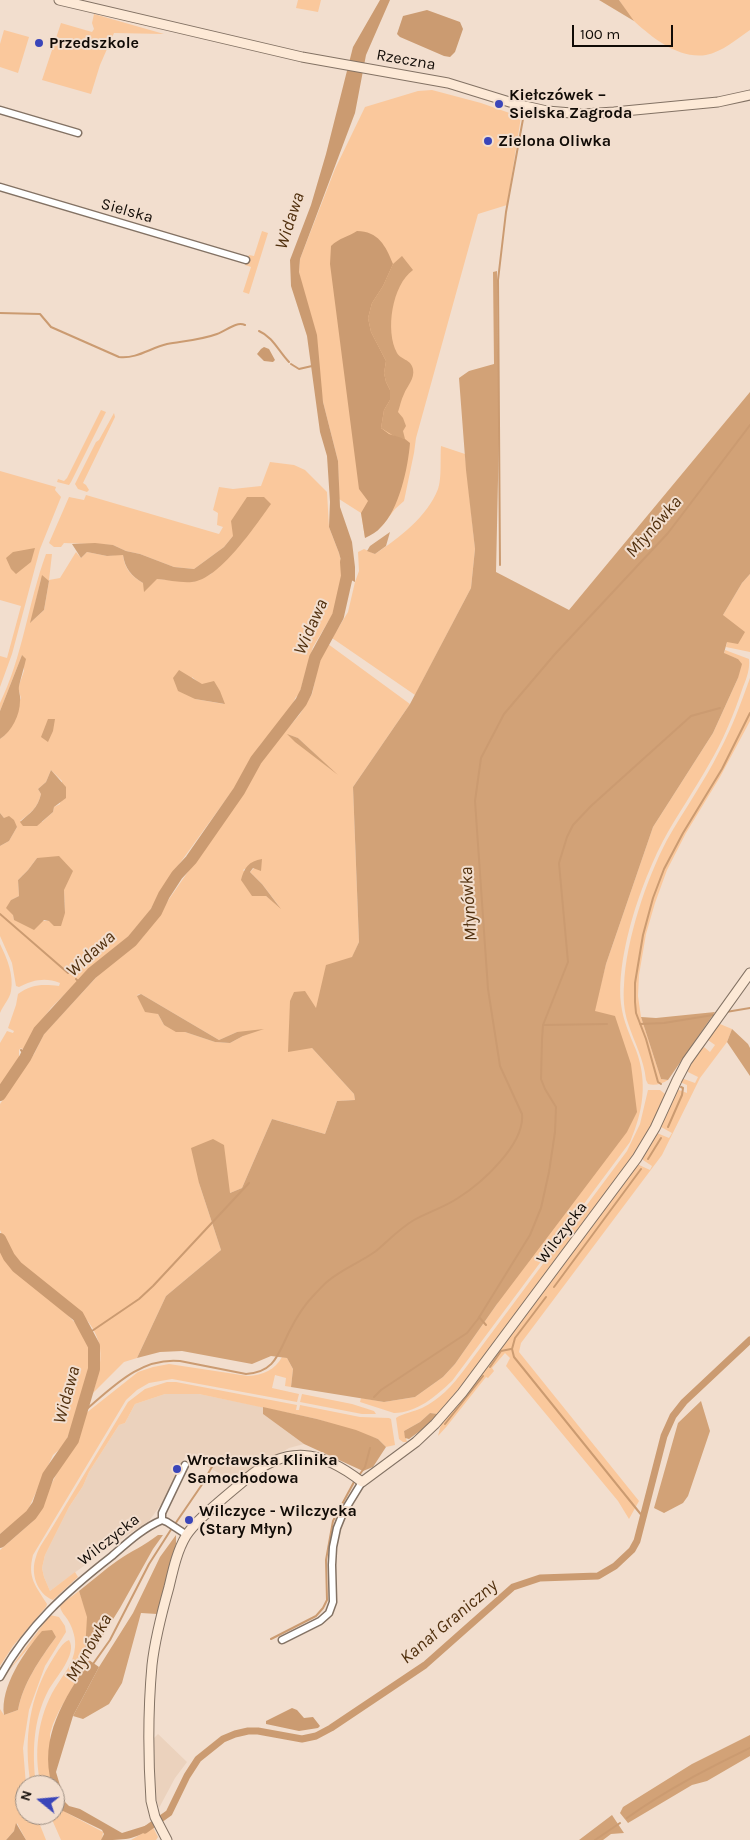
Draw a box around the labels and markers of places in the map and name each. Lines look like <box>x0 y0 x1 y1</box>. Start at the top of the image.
place label: Przedszkole <box>49 33 139 53</box>
marker: Przedszkole <box>33 37 45 49</box>
place label: Kiełczówek – Sielska Zagroda <box>509 85 632 123</box>
marker: Kiełczówek – Sielska Zagroda <box>493 98 505 110</box>
place label: Zielona Oliwka <box>498 131 611 151</box>
marker: Zielona Oliwka <box>482 135 494 147</box>
place label: Wrocławska Klinika Samochodowa <box>187 1450 338 1488</box>
marker: Wrocławska Klinika Samochodowa <box>171 1463 183 1475</box>
place label: Wilczyce - Wilczycka (Stary Młyn) <box>199 1501 357 1539</box>
marker: Wilczyce - Wilczycka (Stary Młyn) <box>183 1514 195 1526</box>

